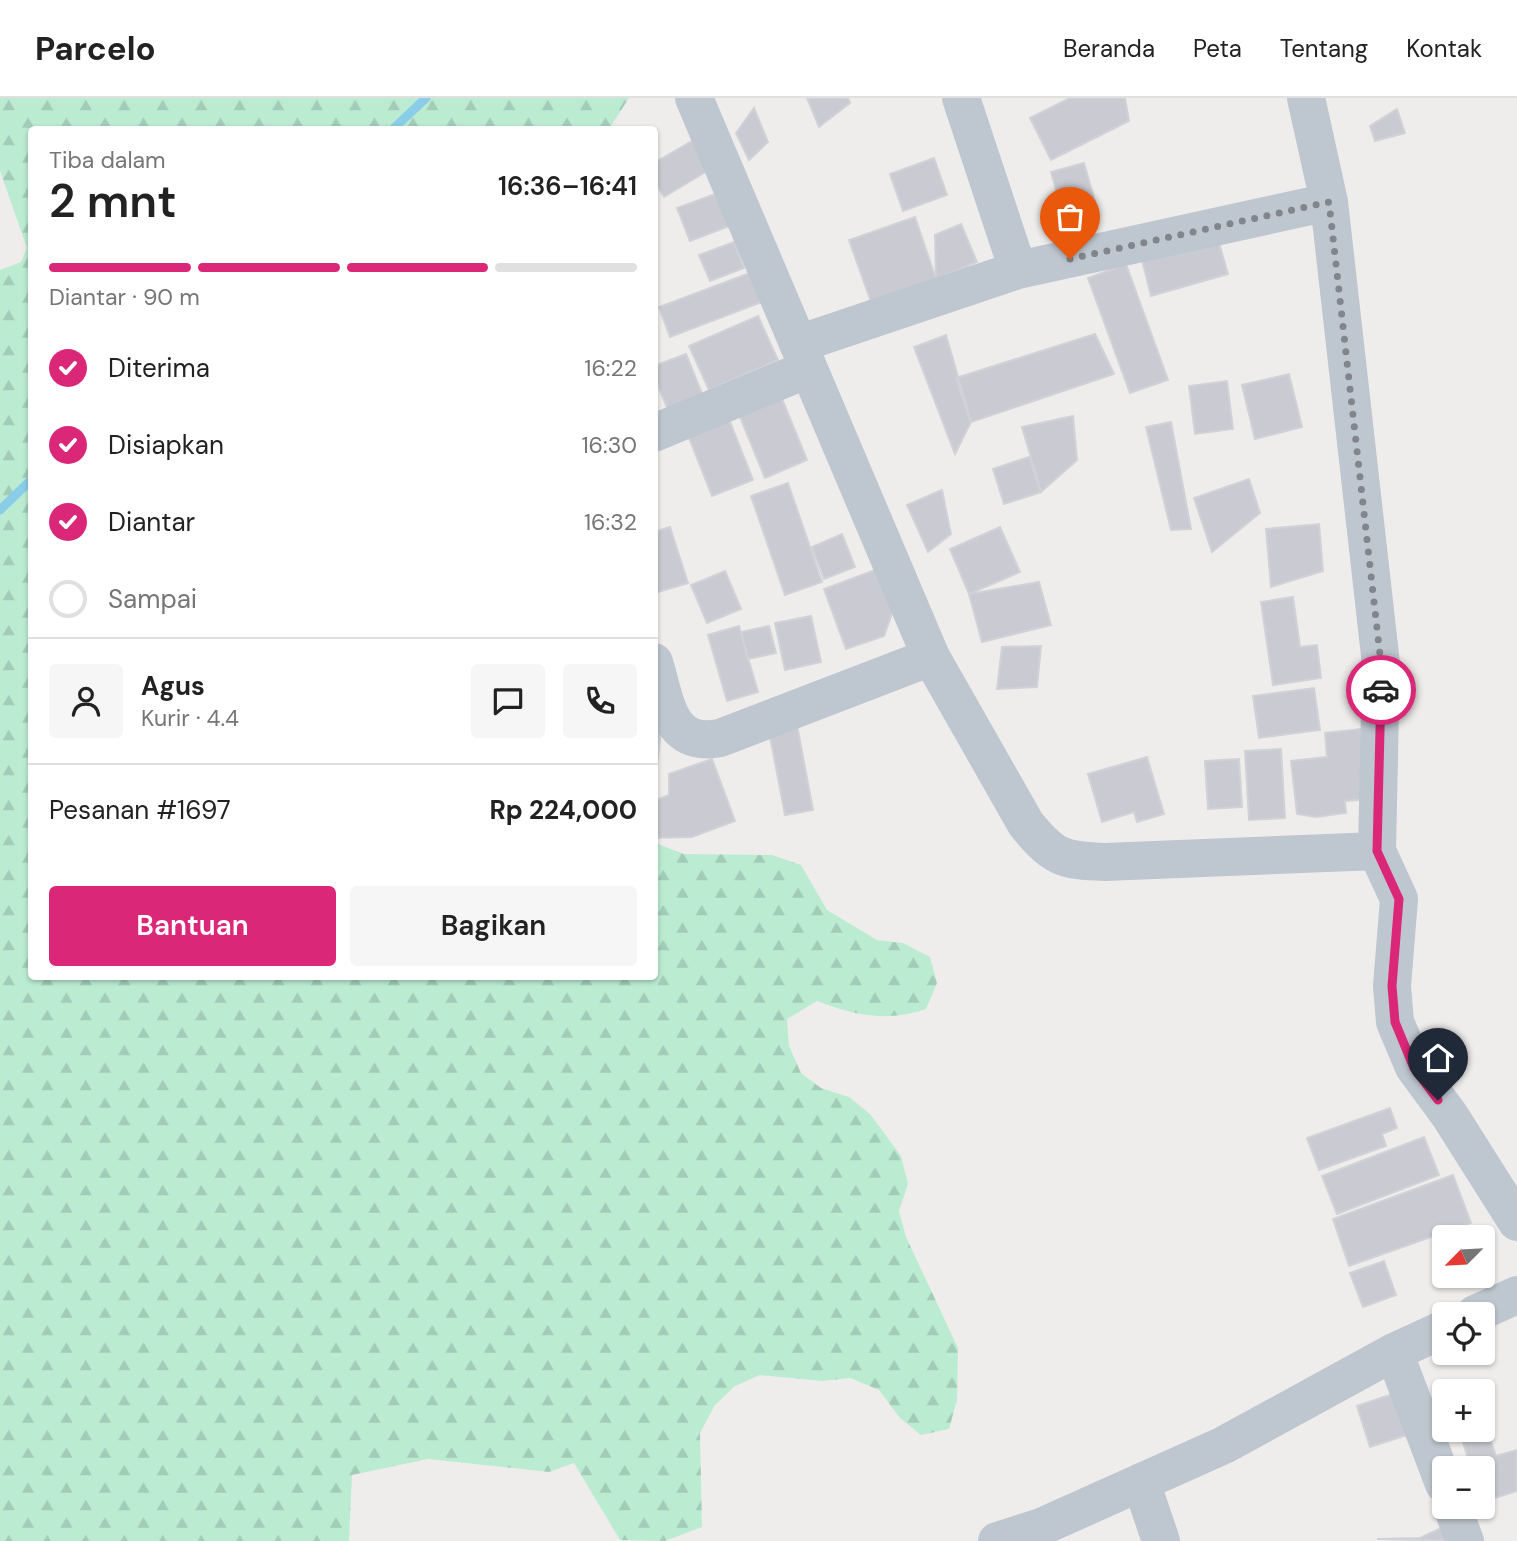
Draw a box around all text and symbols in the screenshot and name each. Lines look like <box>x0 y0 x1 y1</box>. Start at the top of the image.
text: Parcelo <box>35 27 156 70</box>
text: Beranda <box>1063 33 1155 64</box>
text: Peta <box>1193 33 1242 64</box>
text: Tentang <box>1280 33 1368 64</box>
text: Kontak <box>1406 33 1482 64</box>
text: Tiba dalam <box>49 145 166 175</box>
text: 16:36–16:41 <box>498 169 637 203</box>
text: 2 mnt <box>49 171 177 231</box>
pin <box>1040 187 1100 259</box>
icon: bag <box>1051 198 1089 236</box>
text: Diantar · 90 m <box>49 282 200 312</box>
icon: check <box>49 349 87 387</box>
text: Diterima <box>108 351 210 385</box>
text: 16:22 <box>584 353 637 383</box>
icon: check <box>49 426 87 464</box>
text: Disiapkan <box>108 428 224 462</box>
text: 16:30 <box>581 430 637 460</box>
icon: check <box>49 503 87 541</box>
text: Diantar <box>108 505 195 539</box>
text: 16:32 <box>584 507 637 537</box>
text: Sampai <box>108 582 197 616</box>
courier <box>1346 655 1416 725</box>
button: person <box>49 664 123 738</box>
button: chat <box>471 664 545 738</box>
button: phone <box>563 664 637 738</box>
text: Agus <box>141 669 205 703</box>
icon: car <box>1362 671 1400 709</box>
text: Kurir · 4.4 <box>141 703 239 733</box>
text: Pesanan #1697 <box>49 793 231 827</box>
text: Rp 224,000 <box>489 793 637 827</box>
button: Bantuan <box>49 886 336 966</box>
button: Bagikan <box>350 886 637 966</box>
pin <box>1408 1028 1468 1100</box>
icon: home <box>1419 1039 1457 1077</box>
north arrow <box>1432 1225 1494 1288</box>
map controls <box>1432 1225 1495 1519</box>
button: locate <box>1432 1302 1495 1365</box>
button: + <box>1432 1379 1495 1442</box>
button: − <box>1432 1456 1495 1519</box>

